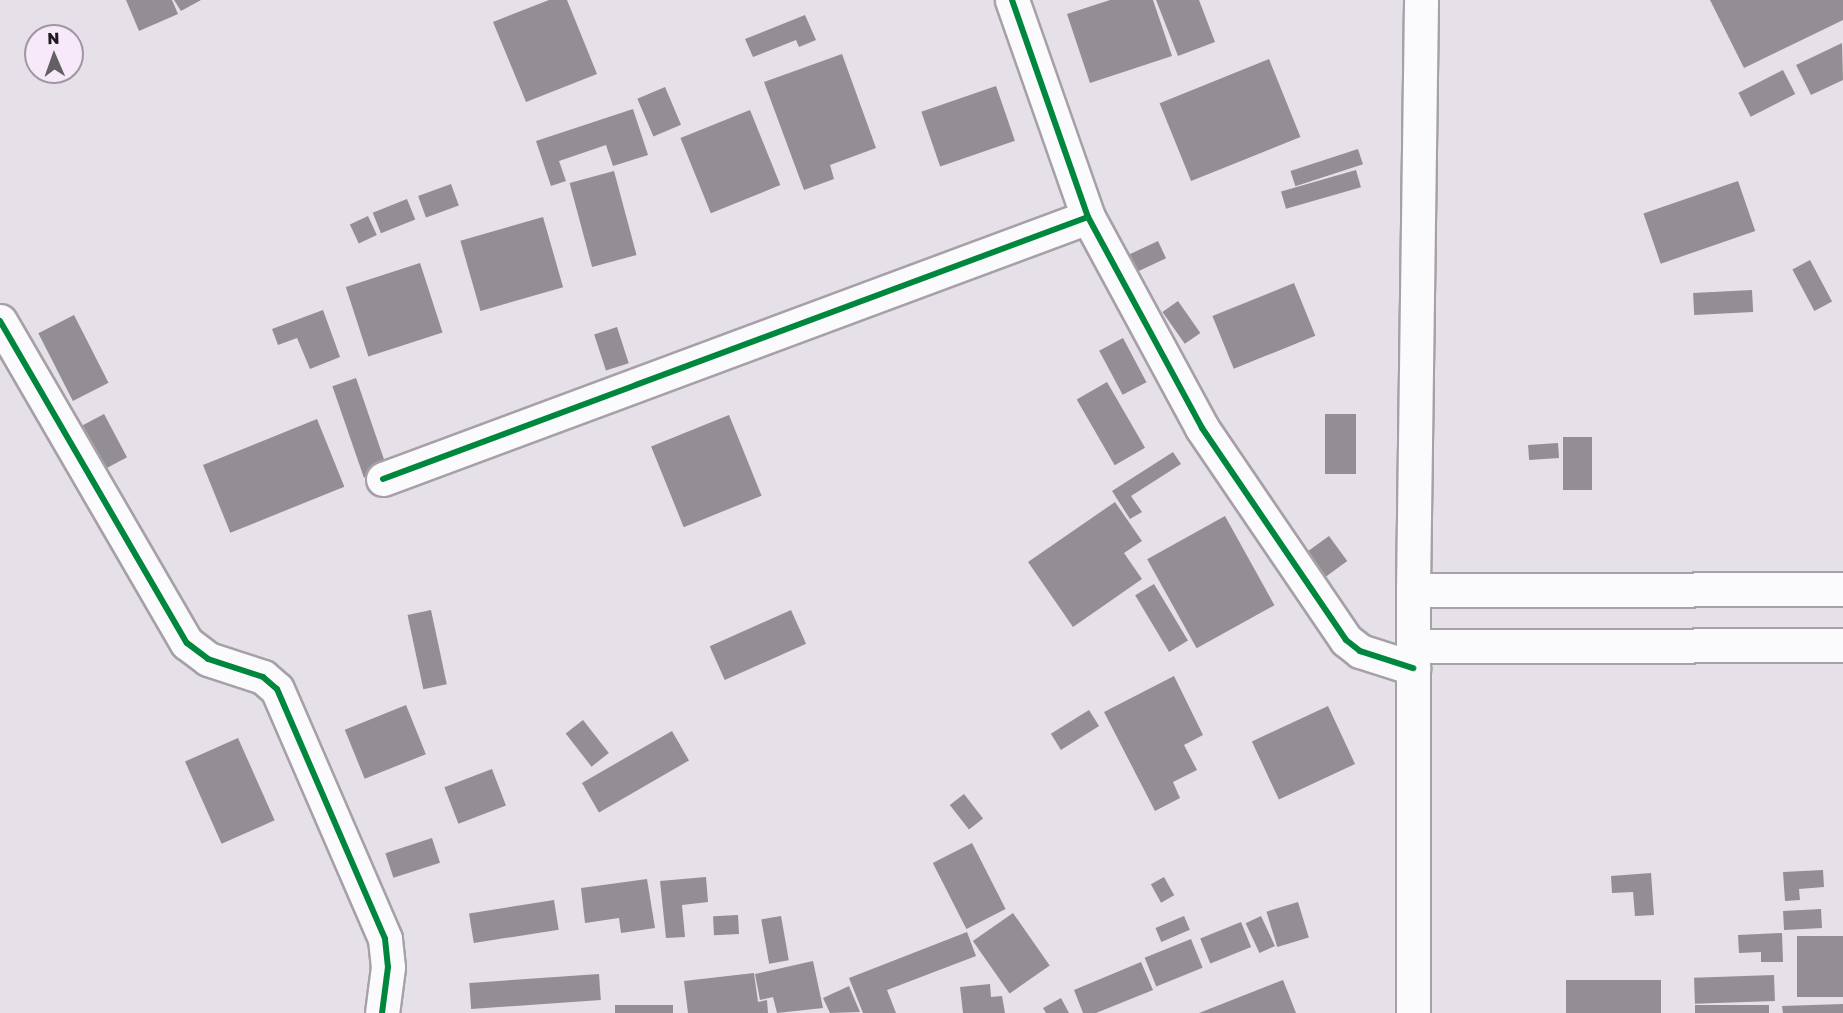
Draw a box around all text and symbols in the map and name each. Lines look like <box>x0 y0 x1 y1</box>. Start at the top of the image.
north arrow <box>24 24 84 84</box>
text: N <box>47 28 60 48</box>

